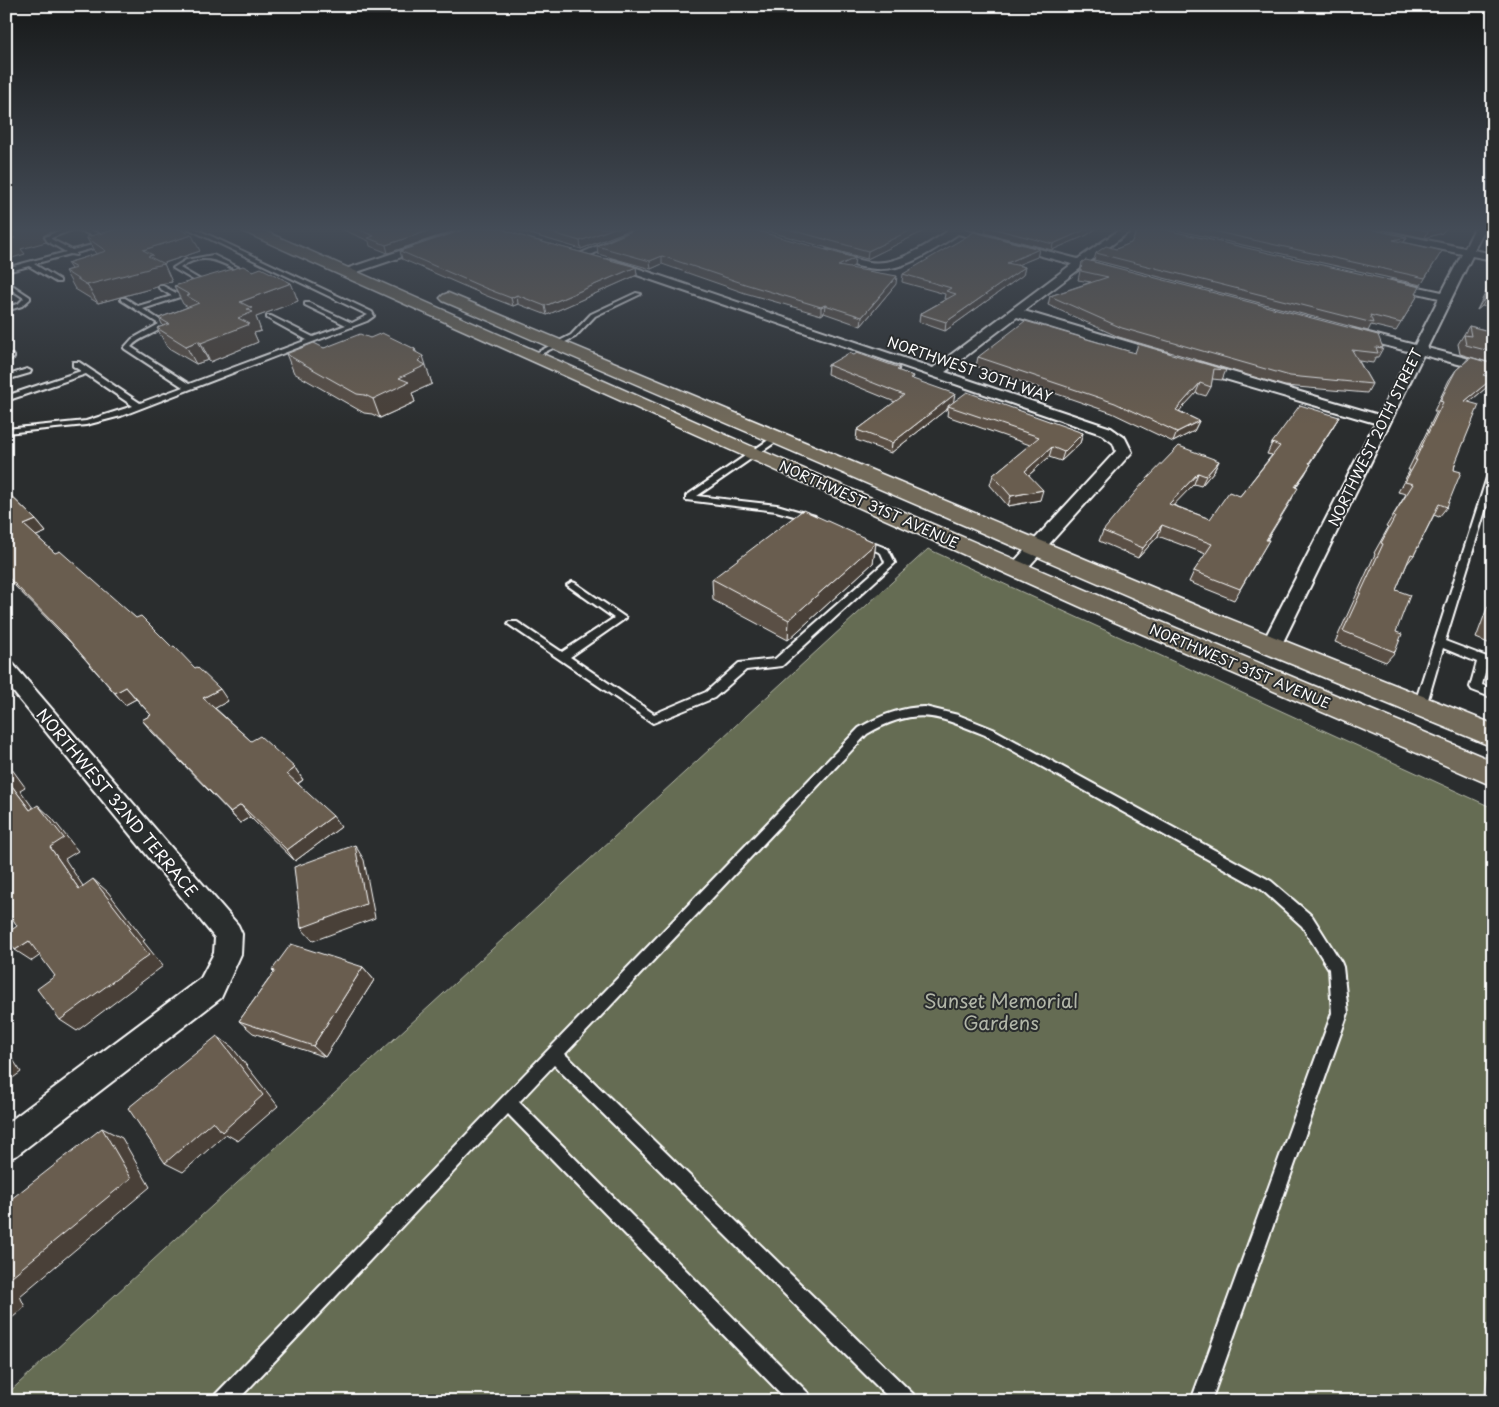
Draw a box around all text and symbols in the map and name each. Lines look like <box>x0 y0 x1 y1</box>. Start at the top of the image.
street label: NORTHWEST 30TH WAY <box>885 331 1055 407</box>
street label: NORTHWEST 20TH STREET <box>1323 344 1427 529</box>
street label: NORTHWEST 31ST AVENUE <box>776 455 962 553</box>
street label: NORTHWEST 31ST AVENUE <box>1146 618 1334 714</box>
street label: NORTHWEST 32ND TERRACE <box>32 702 204 902</box>
park label: Sunset Memorial Gardens <box>924 986 1078 1036</box>

